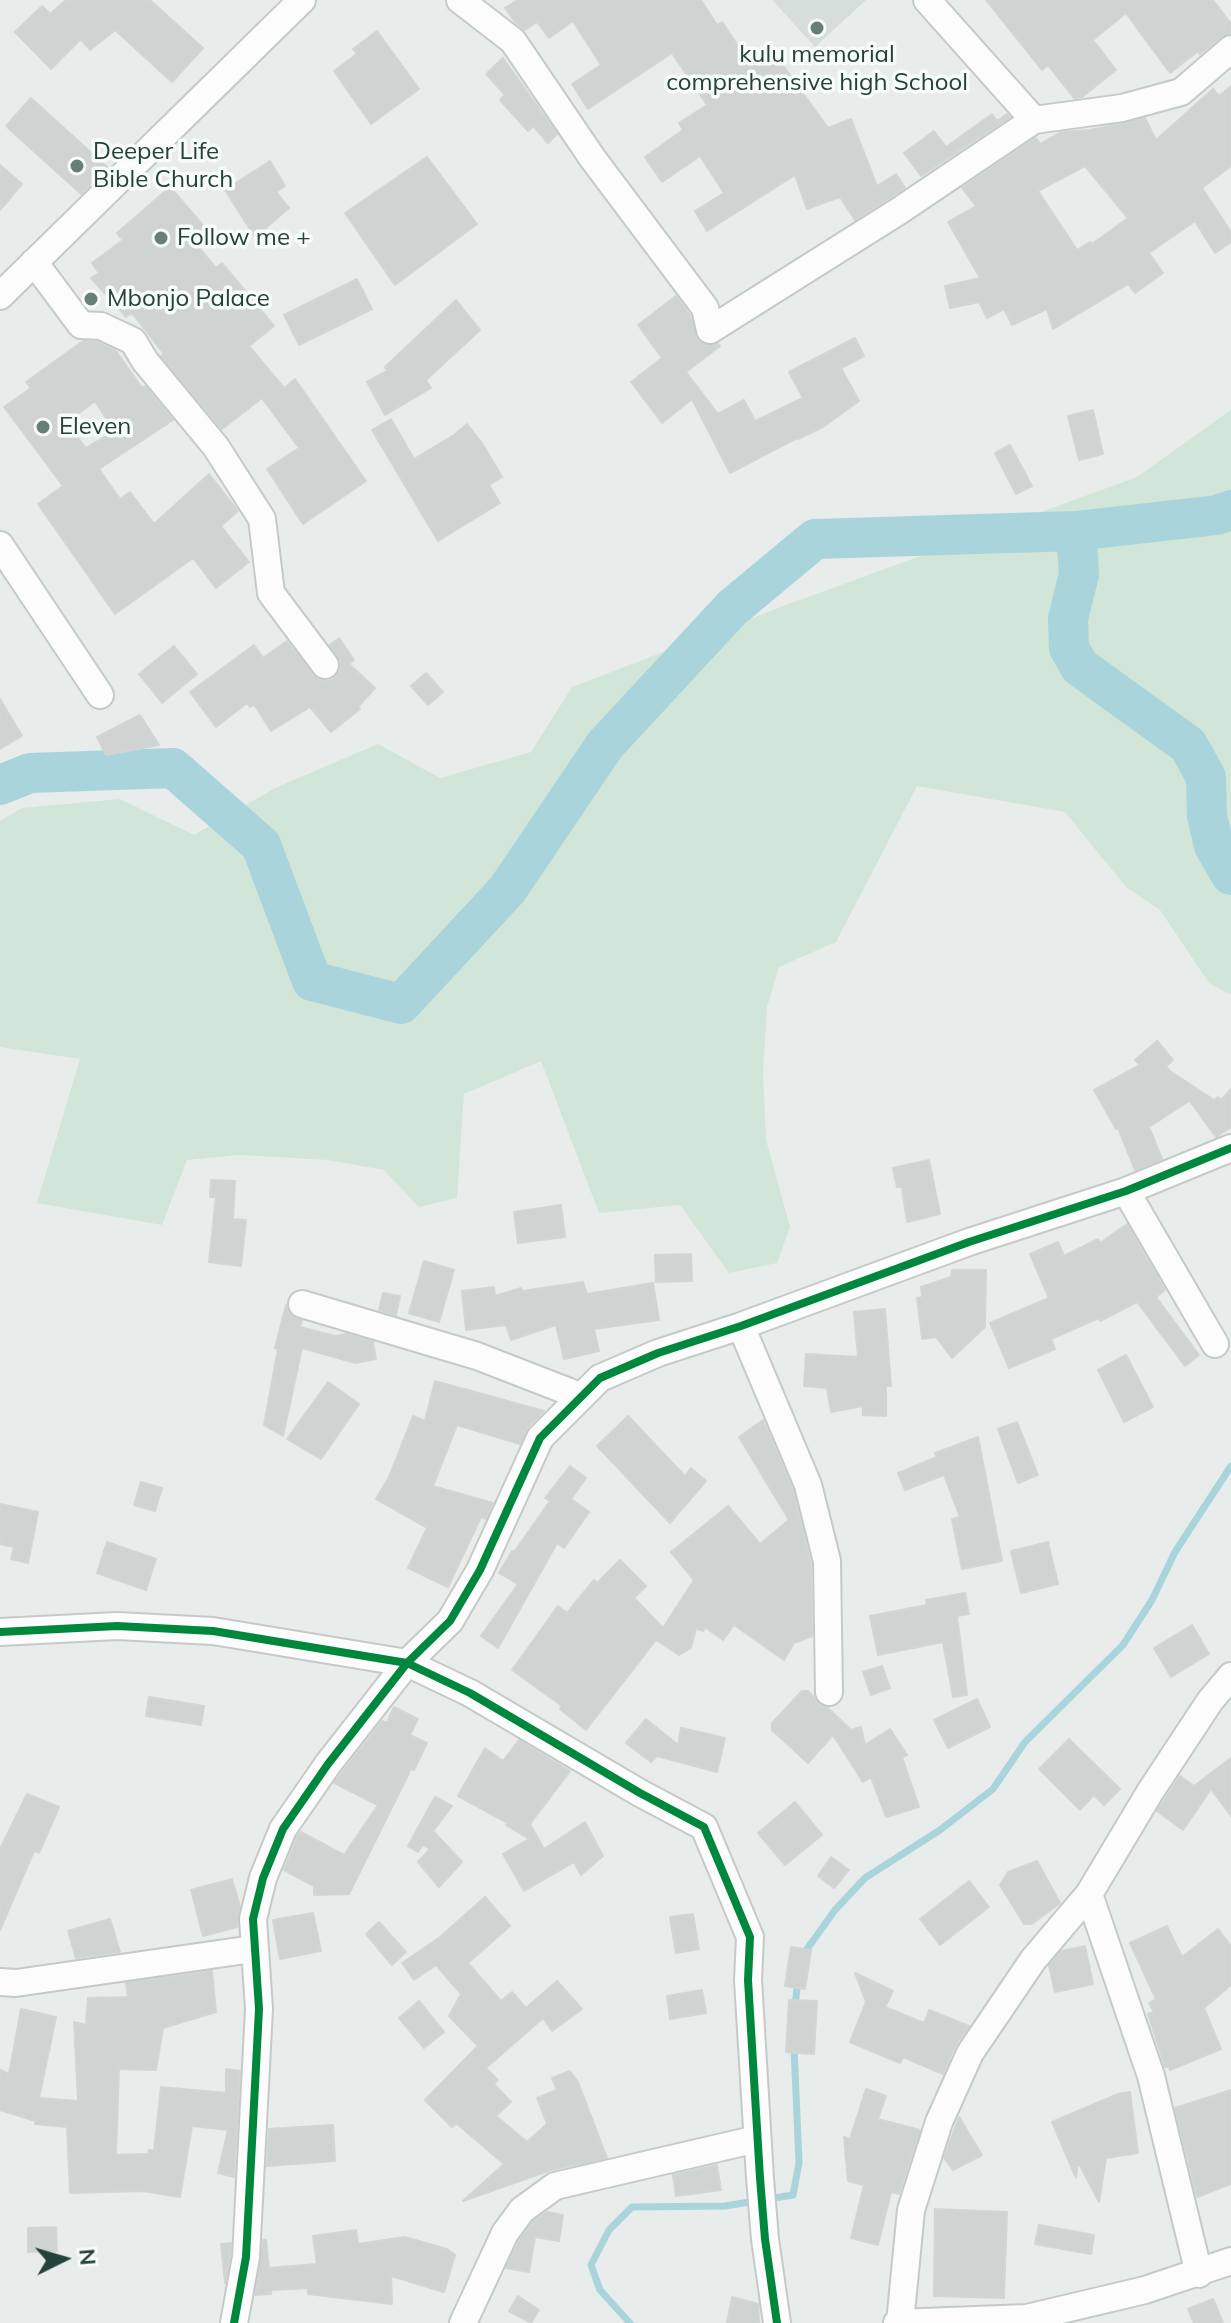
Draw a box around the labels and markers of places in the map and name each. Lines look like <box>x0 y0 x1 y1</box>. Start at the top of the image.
marker: kulu memorial comprehensive high School <box>808 19 826 37</box>
place label: kulu memorial comprehensive high School <box>666 41 968 97</box>
place label: Deeper Life Bible Church <box>93 138 233 194</box>
marker: Deeper Life Bible Church <box>68 157 86 175</box>
place label: Follow me + <box>177 224 311 252</box>
marker: Follow me + <box>152 229 170 247</box>
place label: Mbonjo Palace <box>107 285 270 313</box>
marker: Mbonjo Palace <box>82 290 100 308</box>
place label: Eleven <box>59 413 131 441</box>
marker: Eleven <box>34 418 52 436</box>

